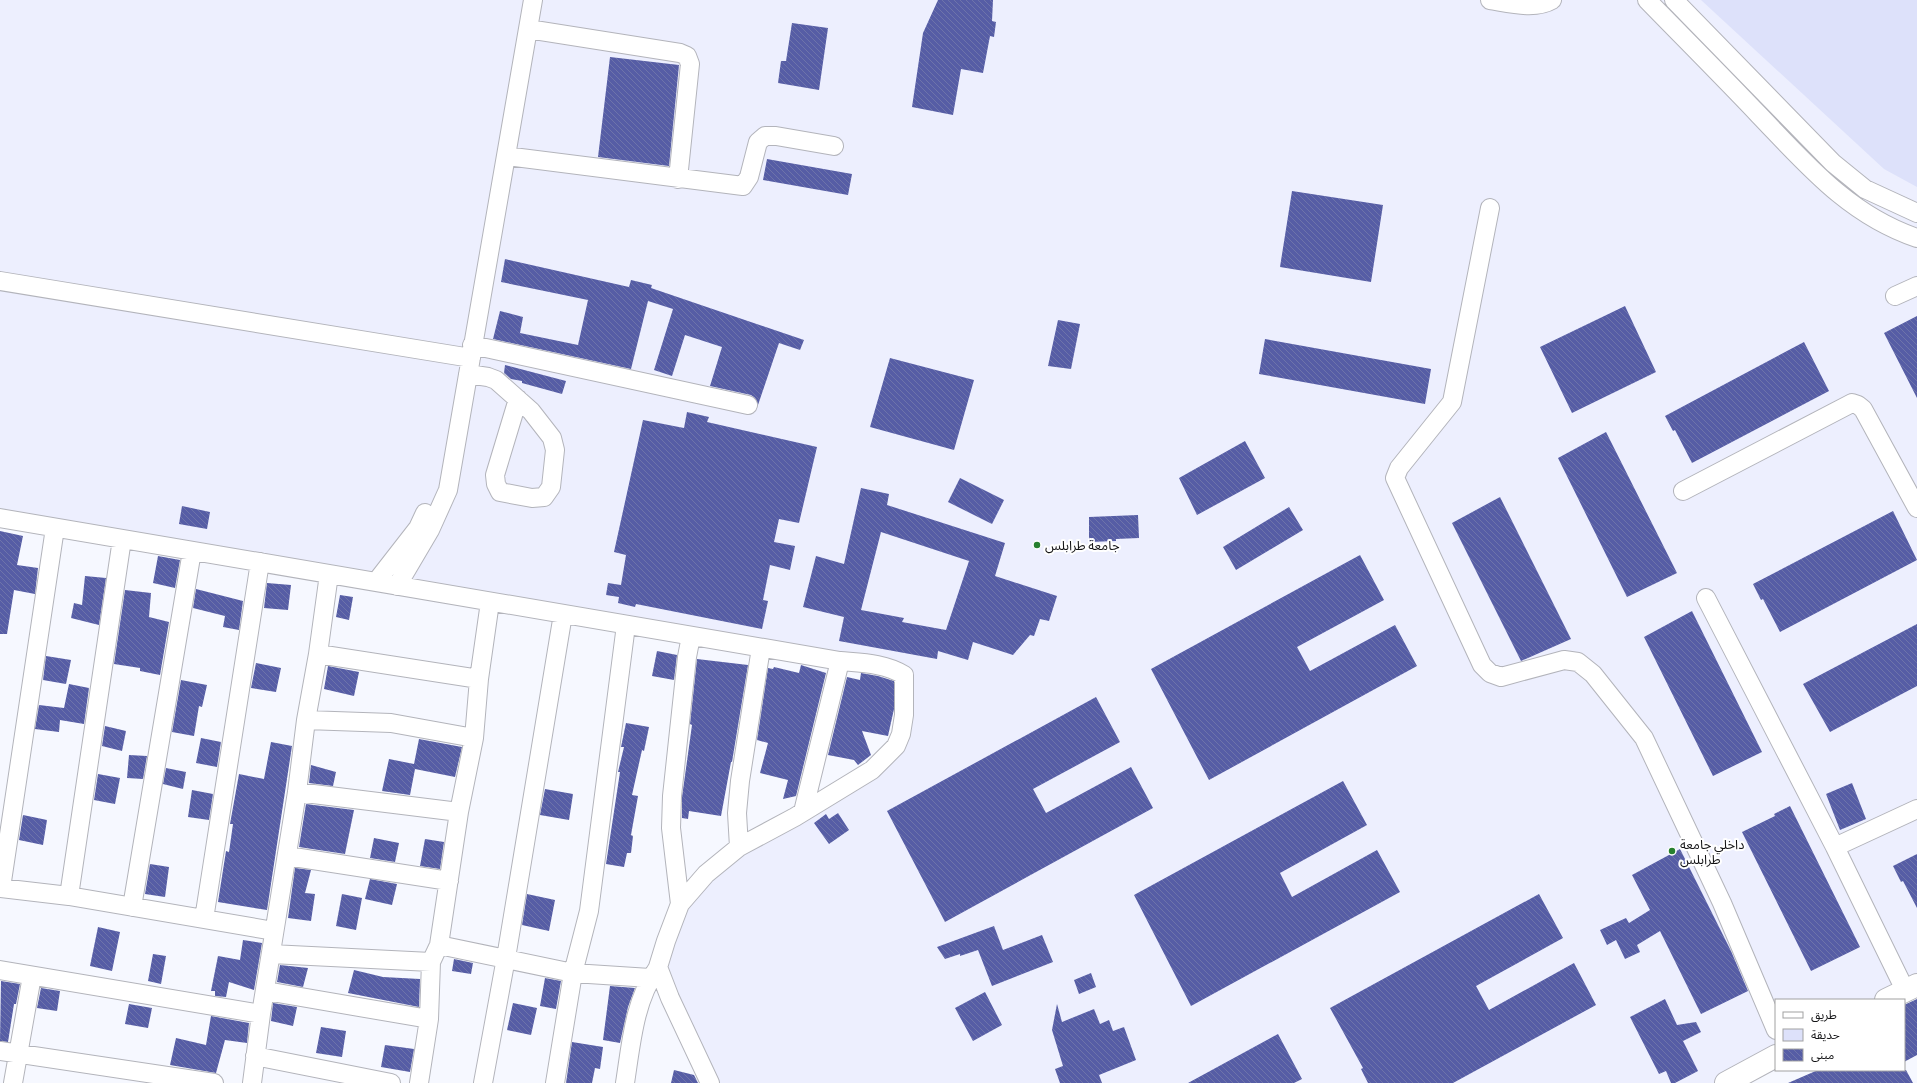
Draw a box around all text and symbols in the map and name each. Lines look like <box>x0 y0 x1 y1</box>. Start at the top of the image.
place label: جامعة طرابلس <box>1045 538 1120 554</box>
marker: جامعة طرابلس <box>1032 540 1042 550</box>
place label: داخلي جامعة طرابلس <box>1680 837 1744 868</box>
marker: داخلي جامعة طرابلس <box>1667 846 1677 856</box>
legend <box>1775 999 1905 1071</box>
text: طريق <box>1811 1008 1837 1023</box>
text: حديقة <box>1811 1028 1840 1042</box>
text: مبنى <box>1811 1048 1834 1062</box>

